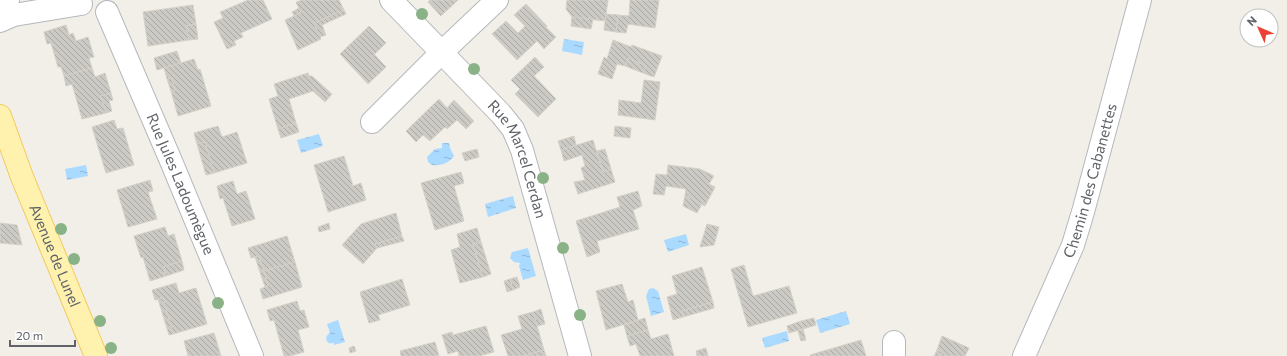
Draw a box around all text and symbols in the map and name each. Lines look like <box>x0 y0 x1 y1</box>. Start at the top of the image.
north arrow <box>1239 8 1279 48</box>
text: N <box>1244 13 1259 28</box>
street label: Rue Marcel Cerdan <box>485 96 551 220</box>
street label: Chemin des Cabanettes <box>1059 101 1120 260</box>
street label: Rue Jules Ladoumègue <box>144 110 219 257</box>
street label: Avenue de Lunel <box>26 201 85 309</box>
scale bar <box>10 322 75 348</box>
text: 20 m <box>16 328 43 342</box>

